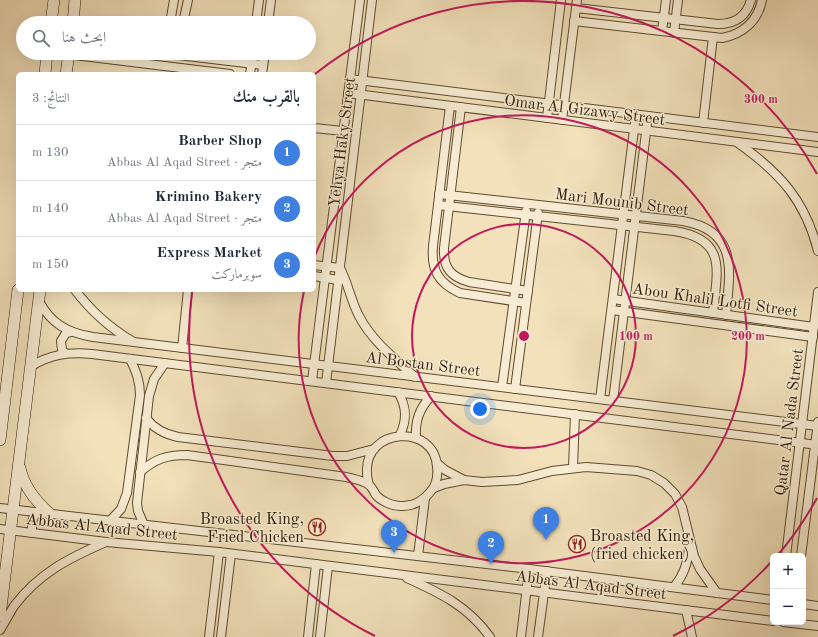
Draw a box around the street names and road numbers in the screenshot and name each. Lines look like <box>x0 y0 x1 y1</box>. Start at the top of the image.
street label: Yehya Haky Street <box>327 76 359 208</box>
street label: Omar Al Gizawy Street <box>503 93 667 129</box>
street label: Mari Mounib Street <box>554 187 690 219</box>
street label: Abou Khalil Lotfi Street <box>631 281 799 321</box>
street label: Qatar Al Nada Street <box>773 347 807 497</box>
street label: Al Bostan Street <box>364 350 482 380</box>
street label: Abbas Al Aqad Street <box>25 512 179 544</box>
street label: Abbas Al Aqad Street <box>514 569 668 603</box>

